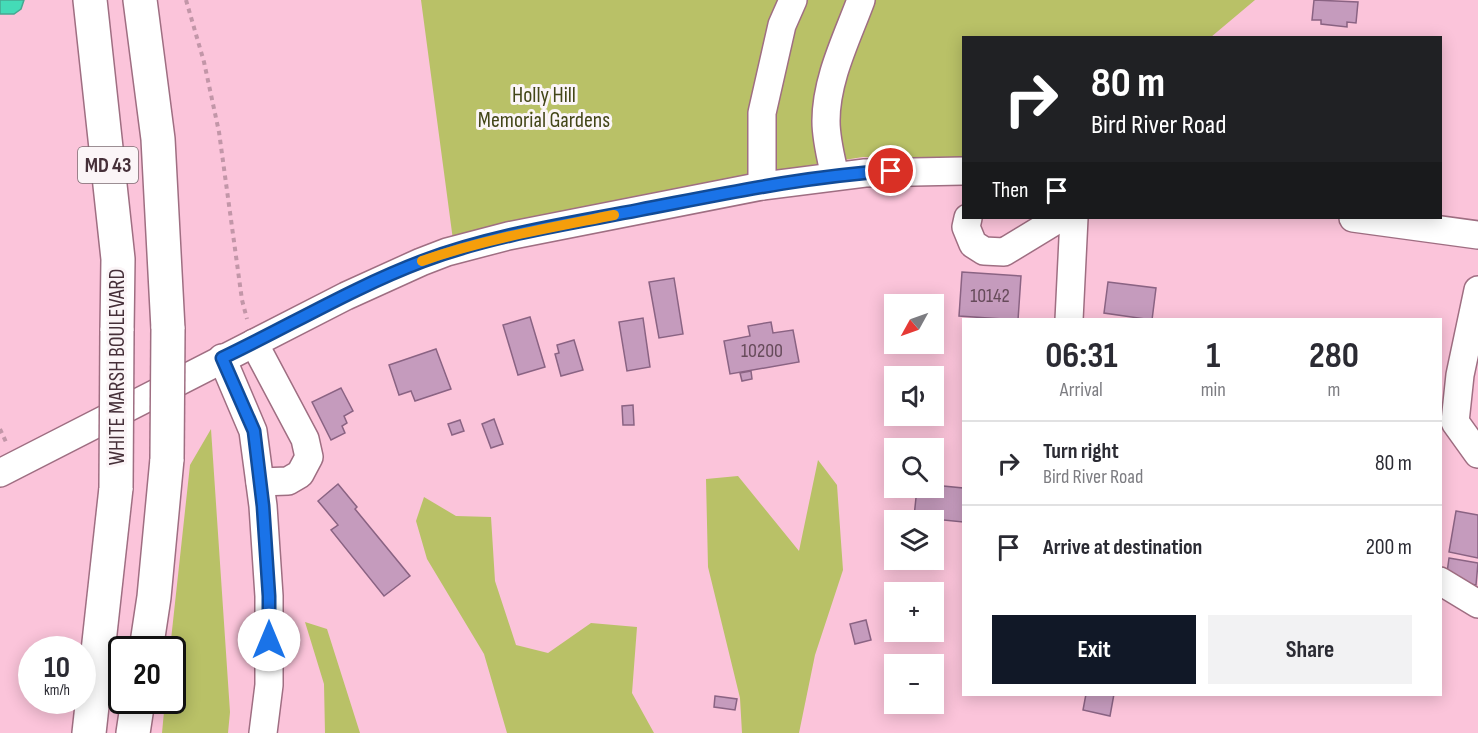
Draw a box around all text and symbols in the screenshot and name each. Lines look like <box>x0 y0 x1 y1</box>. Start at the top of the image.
text: 80 m <box>1091 58 1165 109</box>
icon: right <box>992 60 1070 138</box>
park label: Holly Hill Memorial Gardens <box>478 82 610 134</box>
text: Bird River Road <box>1091 109 1227 141</box>
pin <box>865 145 916 196</box>
road number: MD 43 <box>78 147 138 183</box>
icon: arrive <box>874 154 907 187</box>
icon: arrive <box>1040 174 1073 207</box>
text: Then <box>992 177 1028 204</box>
street label: WHITE MARSH BOULEVARD <box>104 269 131 465</box>
house number: 10142 <box>970 284 1010 308</box>
north arrow <box>884 294 944 354</box>
map controls <box>884 294 944 714</box>
text: 06:31 <box>1045 335 1118 378</box>
text: 1 <box>1206 335 1220 378</box>
text: 280 <box>1309 335 1359 378</box>
house number: 10200 <box>741 339 783 363</box>
button: sound <box>884 366 944 426</box>
text: Arrival <box>1060 378 1103 402</box>
text: min <box>1201 378 1226 402</box>
text: m <box>1327 378 1340 402</box>
button: search <box>884 438 944 498</box>
text: Turn right <box>1043 438 1119 465</box>
icon: right <box>992 447 1025 480</box>
text: 80 m <box>1375 450 1412 477</box>
text: Bird River Road <box>1043 465 1143 489</box>
button: layers <box>884 510 944 570</box>
icon: arrive <box>992 531 1025 564</box>
text: Arrive at destination <box>1043 534 1202 561</box>
text: 200 m <box>1366 534 1412 561</box>
button: + <box>884 582 944 642</box>
position arrow <box>237 608 301 672</box>
button: Exit <box>992 615 1196 684</box>
button: Share <box>1208 615 1412 684</box>
speed limit sign: 20 <box>108 636 186 714</box>
text: 10 <box>44 650 70 686</box>
button: − <box>884 654 944 714</box>
text: km/h <box>44 681 70 700</box>

